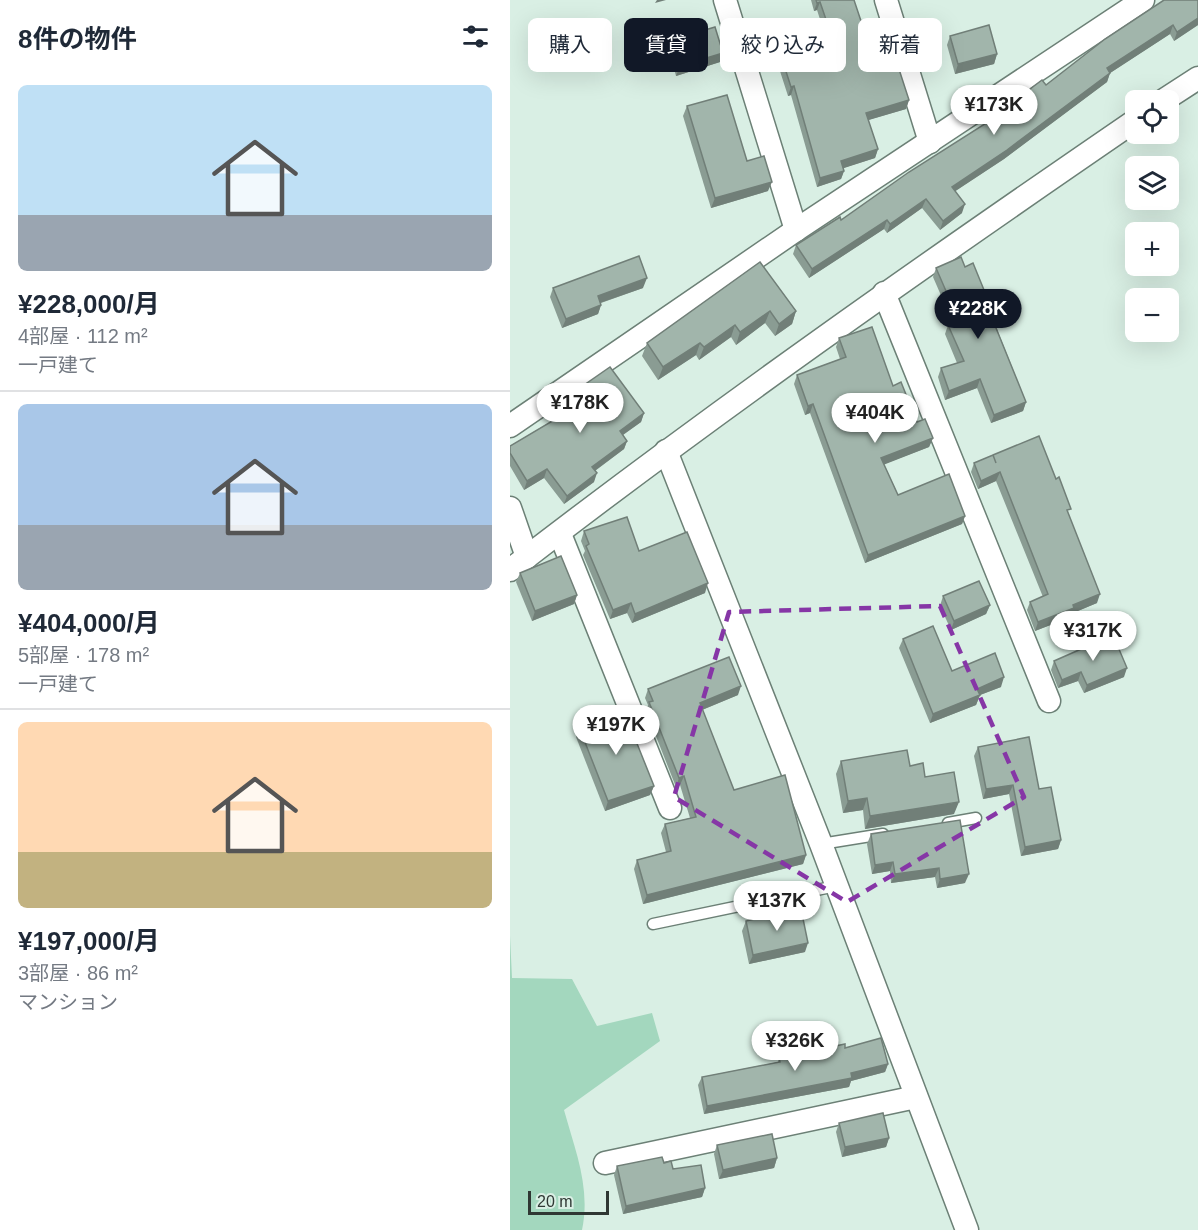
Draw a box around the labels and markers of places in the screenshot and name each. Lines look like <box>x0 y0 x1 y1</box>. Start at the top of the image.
pin: ¥173K <box>952 85 1036 136</box>
pin: ¥228K <box>936 289 1020 340</box>
pin: ¥178K <box>538 383 622 434</box>
pin: ¥404K <box>833 393 917 444</box>
pin: ¥317K <box>1051 611 1135 662</box>
pin: ¥197K <box>574 705 658 756</box>
pin: ¥137K <box>735 881 819 932</box>
pin: ¥326K <box>753 1021 837 1072</box>

